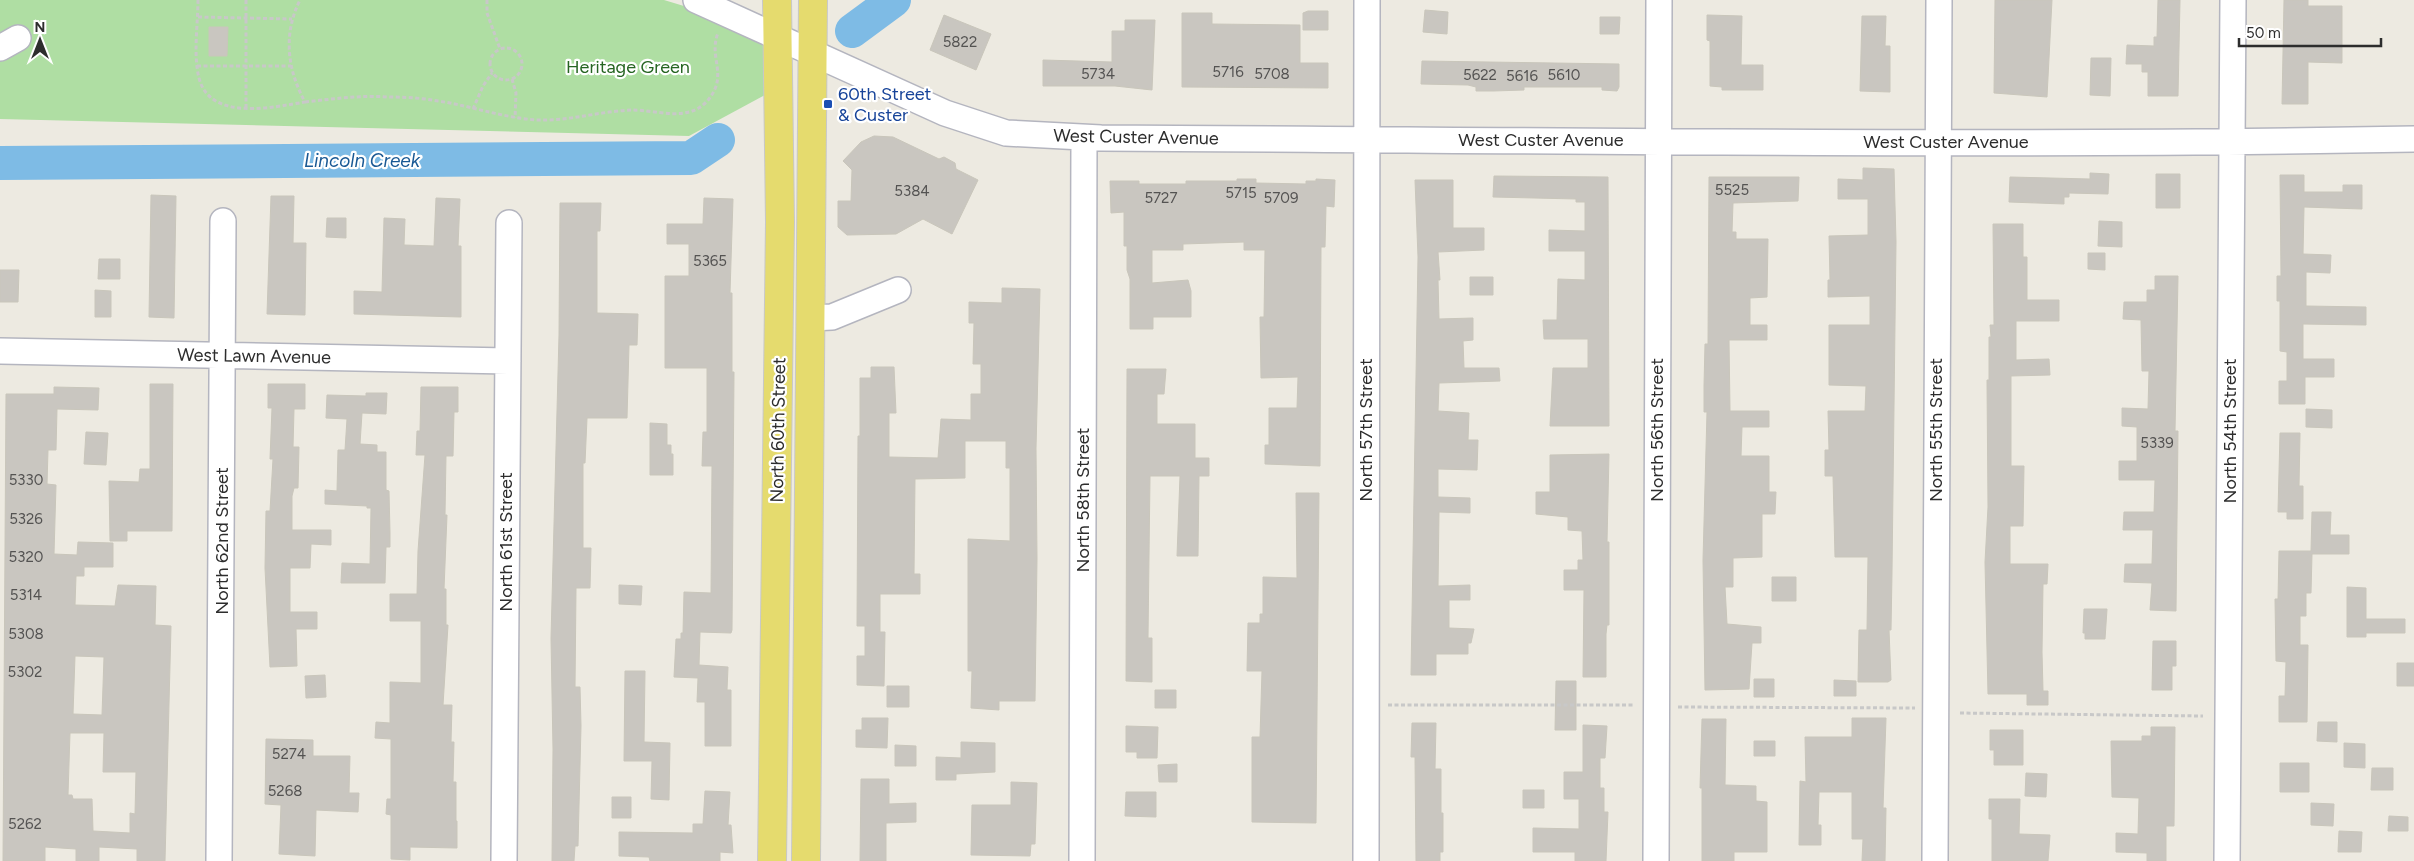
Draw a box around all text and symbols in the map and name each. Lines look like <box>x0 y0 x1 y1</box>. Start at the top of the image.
north arrow <box>15 15 65 65</box>
scale bar <box>2239 15 2382 47</box>
text: N <box>35 19 45 36</box>
text: 50 m <box>2246 24 2281 42</box>
house number: 5822 <box>943 33 977 51</box>
park label: Heritage Green <box>566 56 690 78</box>
house number: 5716 <box>1212 63 1244 81</box>
house number: 5734 <box>1081 65 1115 83</box>
house number: 5708 <box>1254 65 1290 83</box>
house number: 5622 <box>1463 66 1497 84</box>
house number: 5610 <box>1548 66 1580 84</box>
house number: 5616 <box>1506 67 1538 85</box>
place label: 60th Street & Custer <box>838 83 932 126</box>
marker: 60th Street & Custer <box>822 98 834 110</box>
street label: West Custer Avenue <box>1053 125 1219 149</box>
street label: West Custer Avenue <box>1458 129 1624 151</box>
street label: West Custer Avenue <box>1863 131 2029 153</box>
water label: Lincoln Creek <box>304 149 421 172</box>
house number: 5525 <box>1715 181 1749 199</box>
house number: 5384 <box>894 182 930 200</box>
house number: 5715 <box>1225 184 1257 202</box>
house number: 5727 <box>1144 189 1178 207</box>
house number: 5709 <box>1264 189 1298 207</box>
house number: 5365 <box>693 252 727 270</box>
street label: West Lawn Avenue <box>177 344 331 368</box>
street label: North 60th Street <box>766 357 790 503</box>
street label: North 57th Street <box>1355 358 1377 502</box>
street label: North 56th Street <box>1646 358 1668 502</box>
street label: North 55th Street <box>1925 358 1947 502</box>
street label: North 54th Street <box>2219 358 2241 503</box>
street label: North 58th Street <box>1072 427 1094 572</box>
house number: 5339 <box>2140 434 2174 452</box>
street label: North 62nd Street <box>211 467 233 615</box>
house number: 5330 <box>9 471 43 489</box>
street label: North 61st Street <box>495 472 517 612</box>
house number: 5326 <box>9 510 43 528</box>
house number: 5320 <box>9 548 43 566</box>
house number: 5314 <box>10 586 42 604</box>
house number: 5308 <box>8 625 44 643</box>
house number: 5302 <box>8 663 42 681</box>
house number: 5274 <box>272 745 306 763</box>
house number: 5268 <box>268 782 302 800</box>
house number: 5262 <box>8 815 42 833</box>

